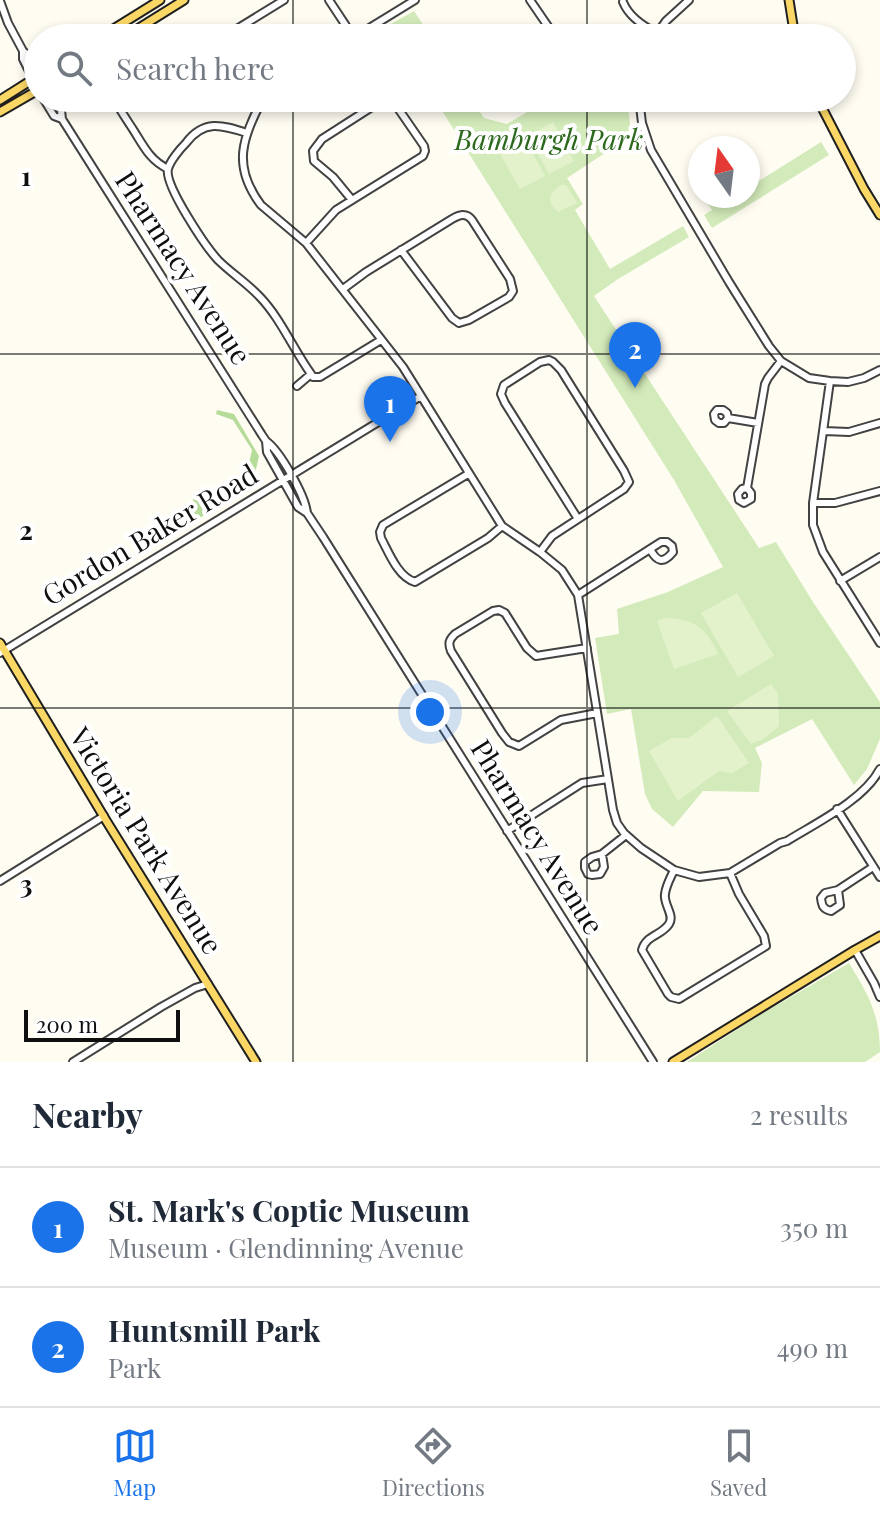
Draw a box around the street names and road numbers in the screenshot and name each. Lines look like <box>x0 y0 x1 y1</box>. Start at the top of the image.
street label: Pharmacy Avenue <box>108 164 261 371</box>
street label: Gordon Baker Road <box>35 455 264 613</box>
street label: Victoria Park Avenue <box>62 719 232 961</box>
street label: Pharmacy Avenue <box>463 732 613 941</box>

